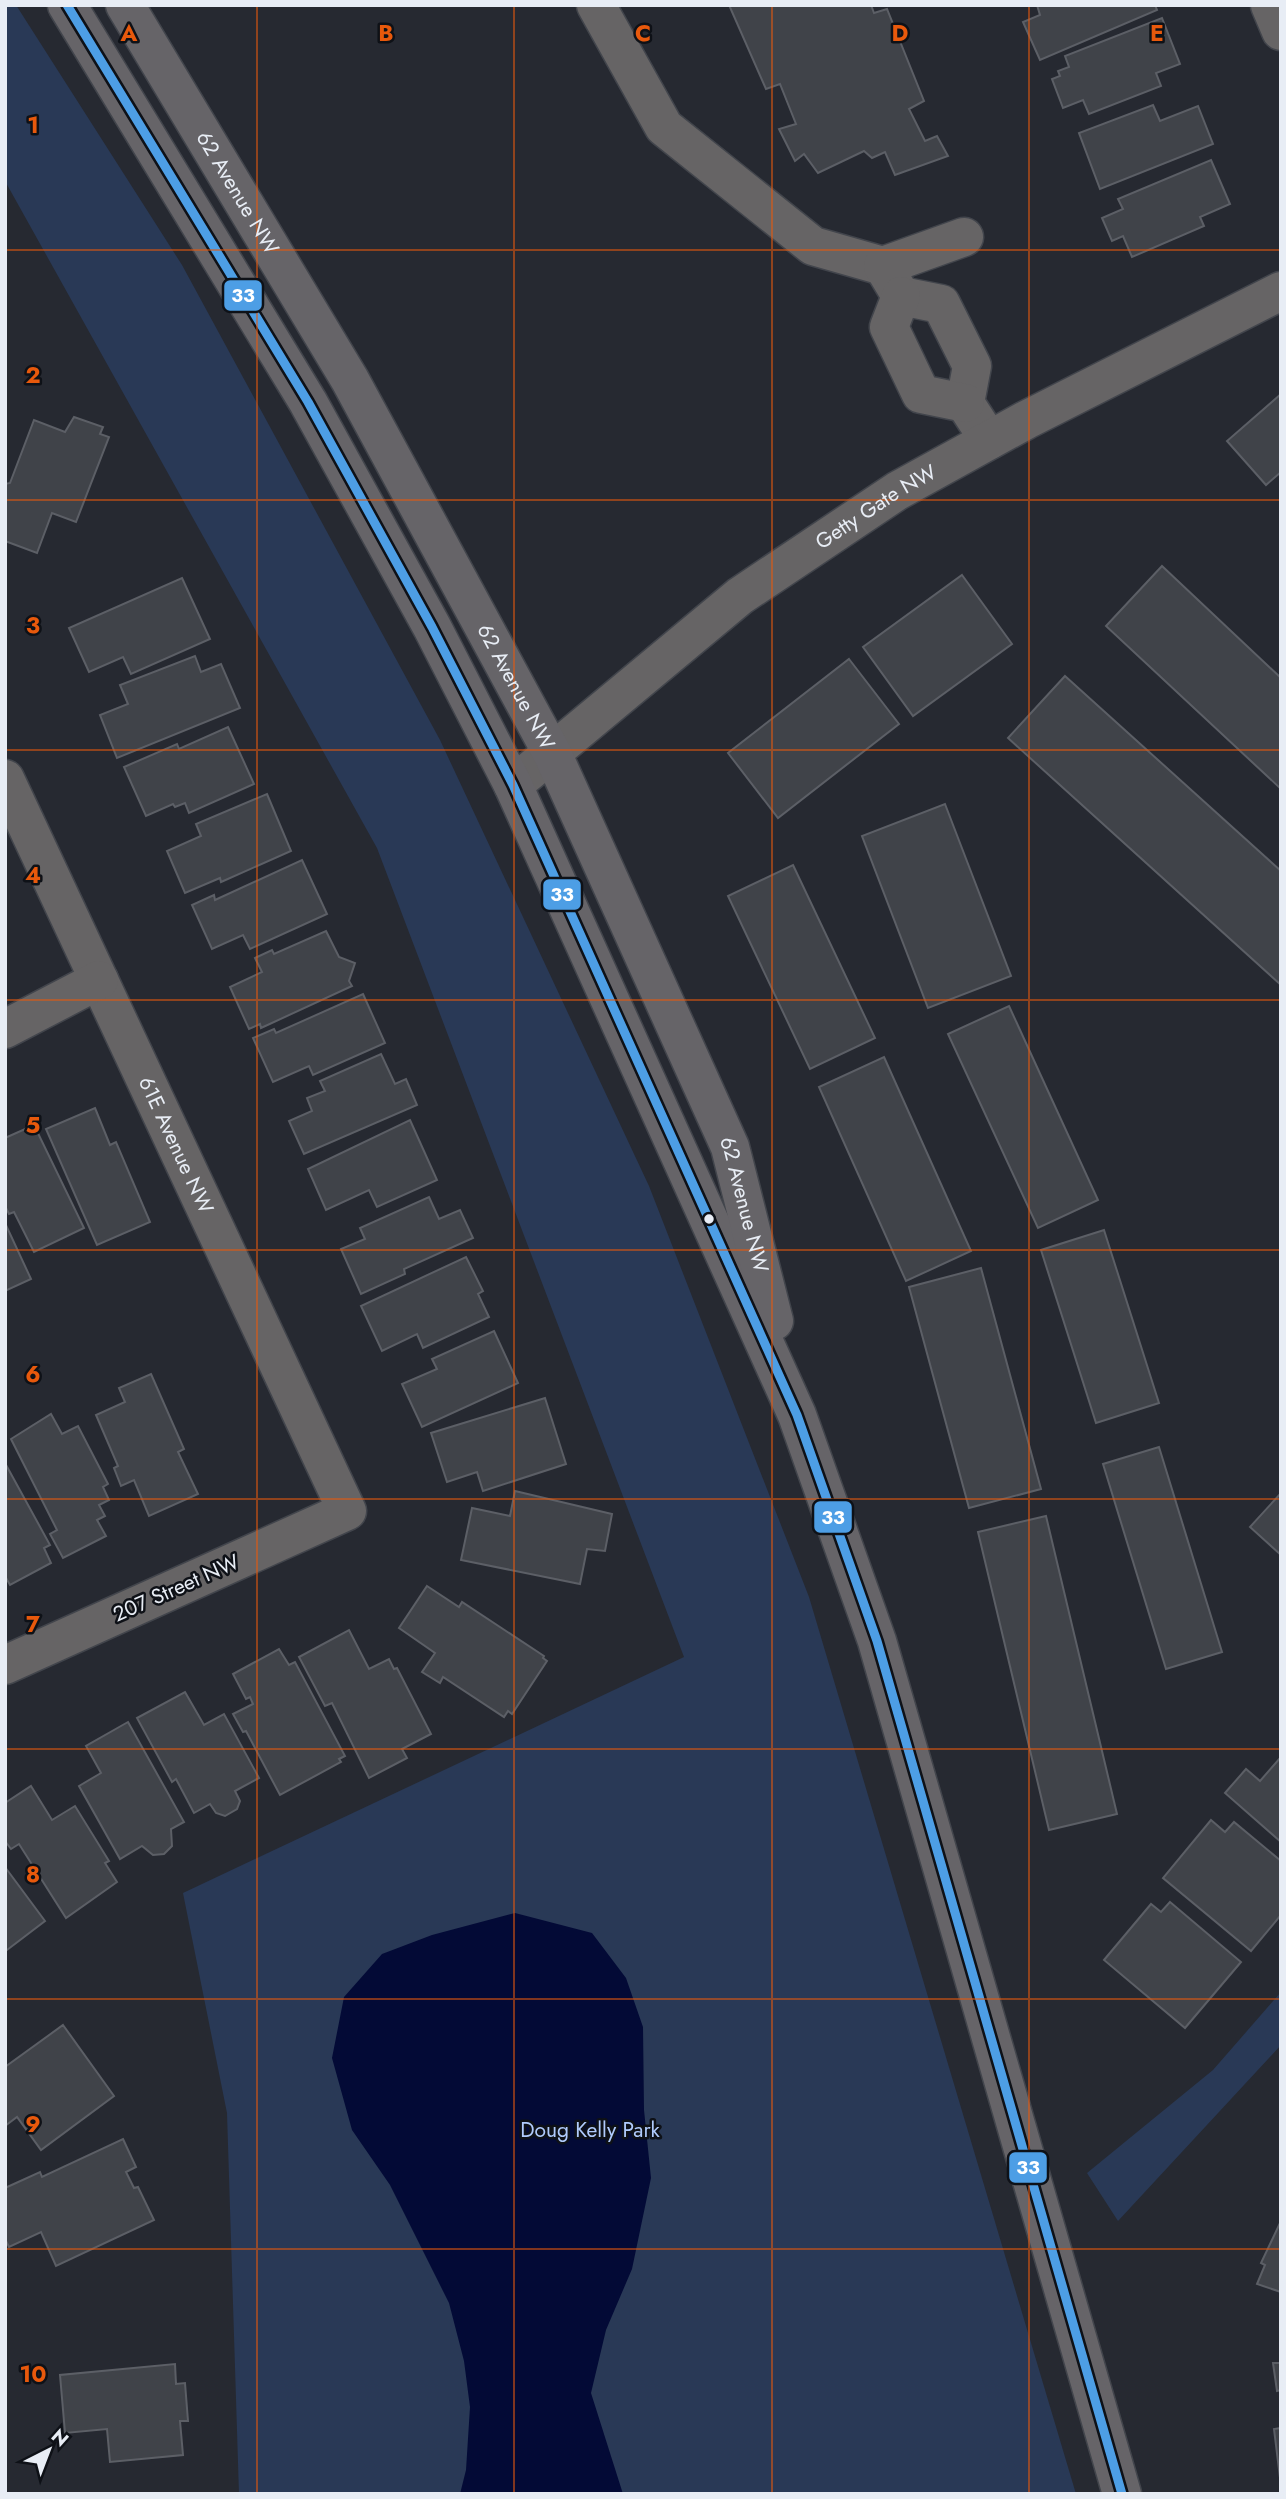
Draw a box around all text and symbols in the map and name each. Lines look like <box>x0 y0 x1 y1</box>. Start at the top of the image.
text: A <box>120 16 138 50</box>
text: B <box>378 16 394 50</box>
text: C <box>635 16 651 50</box>
text: D <box>892 16 909 50</box>
text: E <box>1150 16 1164 50</box>
text: 1 <box>27 108 39 142</box>
street label: 62 Avenue NW <box>189 125 286 260</box>
line badge: 33 <box>223 279 263 312</box>
text: 33 <box>231 282 255 309</box>
text: 2 <box>25 358 41 392</box>
street label: Getty Gate NW <box>809 457 942 557</box>
text: 3 <box>26 608 40 642</box>
street label: 62 Avenue NW <box>470 618 562 755</box>
text: 4 <box>25 858 41 892</box>
line badge: 33 <box>542 878 582 911</box>
text: 33 <box>550 881 574 908</box>
street label: 61E Avenue NW <box>131 1071 221 1219</box>
text: 5 <box>26 1108 40 1142</box>
street label: 62 Avenue NW <box>712 1131 776 1276</box>
unlabelled marker <box>702 1212 716 1226</box>
text: 6 <box>25 1357 41 1391</box>
line badge: 33 <box>813 1500 853 1534</box>
text: 33 <box>821 1504 845 1531</box>
street label: 207 Street NW <box>108 1547 244 1629</box>
text: 7 <box>26 1607 40 1641</box>
text: 8 <box>26 1857 40 1891</box>
text: 9 <box>25 2107 41 2141</box>
park label: Doug Kelly Park <box>520 2115 661 2145</box>
line badge: 33 <box>1008 2151 1048 2184</box>
text: 33 <box>1016 2154 1040 2181</box>
text: 10 <box>20 2357 46 2391</box>
north arrow <box>14 2415 84 2485</box>
text: N <box>45 2423 75 2453</box>

